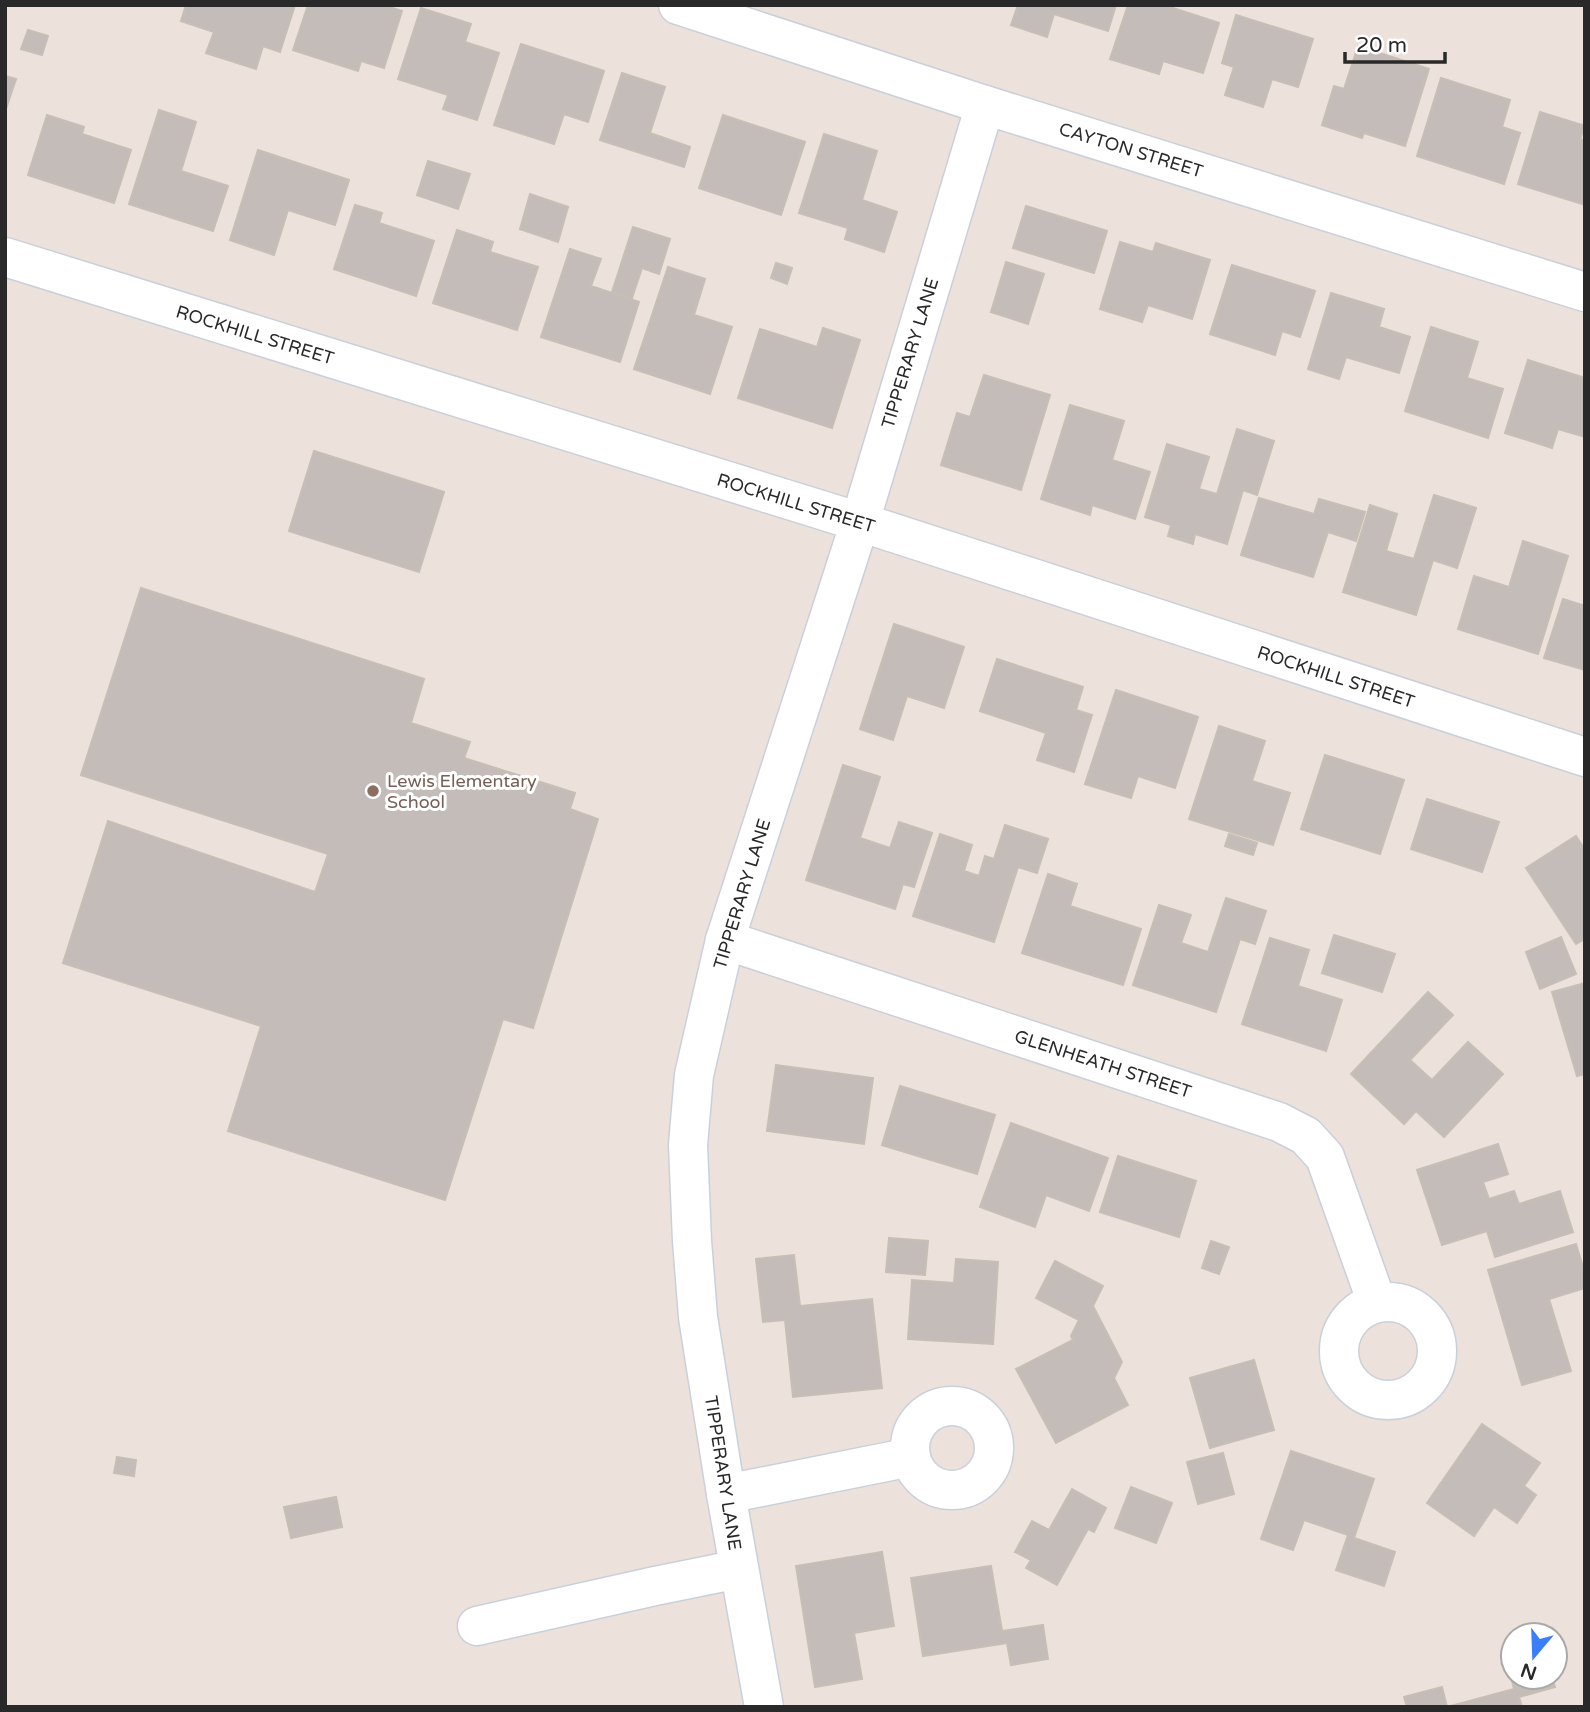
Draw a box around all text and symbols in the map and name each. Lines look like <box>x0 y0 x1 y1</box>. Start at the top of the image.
scale bar <box>1345 21 1445 65</box>
text: 20 m <box>1356 33 1407 58</box>
street label: CAYTON STREET <box>1056 118 1206 182</box>
street label: TIPPERARY LANE <box>877 275 943 431</box>
street label: ROCKHILL STREET <box>173 300 337 370</box>
street label: ROCKHILL STREET <box>714 468 878 538</box>
street label: ROCKHILL STREET <box>1254 641 1418 713</box>
place label: Lewis Elementary School <box>387 770 537 813</box>
marker: Lewis Elementary School <box>365 783 381 799</box>
street label: TIPPERARY LANE <box>709 816 775 972</box>
street label: GLENHEATH STREET <box>1012 1025 1194 1103</box>
street label: TIPPERARY LANE <box>700 1394 746 1552</box>
north arrow <box>1499 1621 1569 1691</box>
text: N <box>1518 1658 1540 1684</box>

